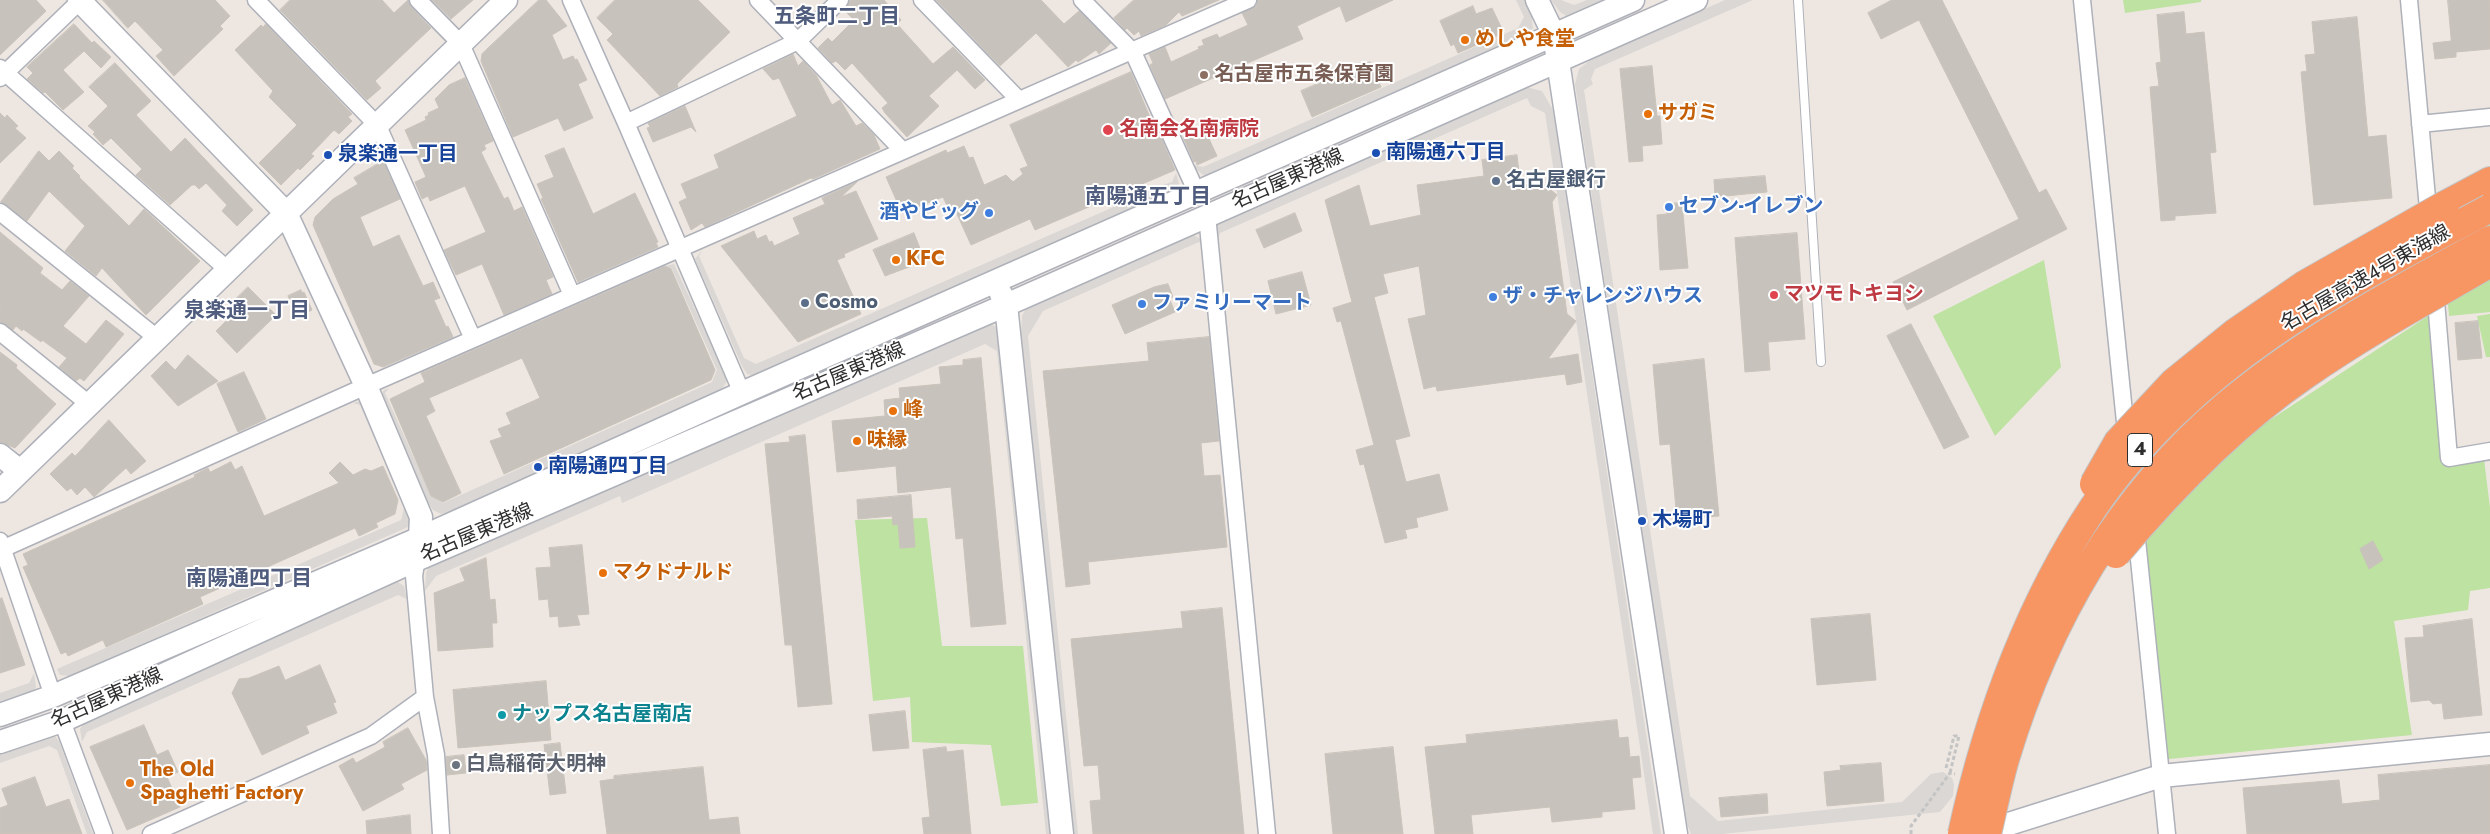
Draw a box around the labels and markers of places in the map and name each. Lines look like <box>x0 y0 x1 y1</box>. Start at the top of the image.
place label: めしや食堂 <box>1475 28 1575 52</box>
marker: めしや食堂 <box>1459 34 1471 46</box>
place label: 名古屋市五条保育園 <box>1214 63 1394 87</box>
marker: 名古屋市五条保育園 <box>1198 69 1210 81</box>
place label: サガミ <box>1658 102 1718 126</box>
marker: サガミ <box>1642 108 1654 120</box>
place label: 名南会名南病院 <box>1119 118 1259 142</box>
marker: 名南会名南病院 <box>1101 123 1115 137</box>
place label: 南陽通六丁目 <box>1386 141 1506 165</box>
place label: 泉楽通一丁目 <box>338 143 458 167</box>
marker: 南陽通六丁目 <box>1370 147 1382 159</box>
marker: 泉楽通一丁目 <box>322 149 334 161</box>
place label: 名古屋銀行 <box>1506 169 1606 193</box>
marker: 名古屋銀行 <box>1490 175 1502 187</box>
place label: セブン-イレブン <box>1679 195 1823 219</box>
place label: 酒やビッグ <box>879 201 979 225</box>
marker: セブン-イレブン <box>1663 201 1675 213</box>
marker: 酒やビッグ <box>983 207 995 219</box>
place label: KFC <box>906 248 945 272</box>
marker: KFC <box>890 254 902 266</box>
place label: マツモトキヨシ <box>1784 283 1924 307</box>
place label: ザ・チャレンジハウス <box>1503 285 1703 309</box>
marker: マツモトキヨシ <box>1768 289 1780 301</box>
place label: Cosmo <box>815 291 878 315</box>
marker: ザ・チャレンジハウス <box>1487 291 1499 303</box>
place label: ファミリーマート <box>1152 292 1312 316</box>
marker: Cosmo <box>799 297 811 309</box>
marker: ファミリーマート <box>1136 298 1148 310</box>
place label: 峰 <box>903 399 923 423</box>
marker: 峰 <box>887 405 899 417</box>
place label: 味縁 <box>867 429 907 453</box>
marker: 味縁 <box>851 435 863 447</box>
place label: 南陽通四丁目 <box>548 455 668 479</box>
marker: 南陽通四丁目 <box>532 461 544 473</box>
place label: 木場町 <box>1652 509 1712 533</box>
marker: 木場町 <box>1636 515 1648 527</box>
place label: マクドナルド <box>613 561 733 585</box>
marker: マクドナルド <box>597 567 609 579</box>
place label: ナップス名古屋南店 <box>512 703 692 727</box>
marker: ナップス名古屋南店 <box>496 709 508 721</box>
place label: 白鳥稲荷大明神 <box>466 753 606 777</box>
place label: The Old Spaghetti Factory <box>140 759 303 806</box>
marker: 白鳥稲荷大明神 <box>450 759 462 771</box>
marker: The Old Spaghetti Factory <box>124 777 136 789</box>

